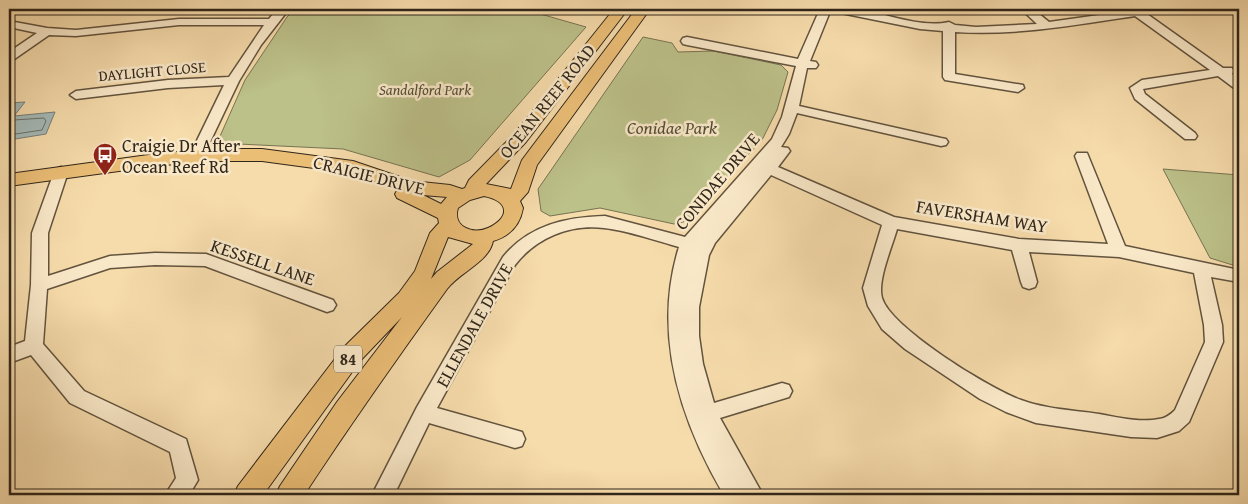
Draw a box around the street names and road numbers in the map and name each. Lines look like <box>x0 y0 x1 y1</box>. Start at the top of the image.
street label: OCEAN REEF ROAD <box>492 38 602 164</box>
street label: DAYLIGHT CLOSE <box>98 56 207 86</box>
street label: CONIDAE DRIVE <box>668 126 766 236</box>
street label: CRAIGIE DRIVE <box>311 148 427 202</box>
street label: FAVERSHAM WAY <box>914 192 1050 240</box>
street label: KESSELL LANE <box>207 232 319 292</box>
street label: ELLENDALE DRIVE <box>429 258 519 392</box>
road number: 84 <box>334 346 362 372</box>

